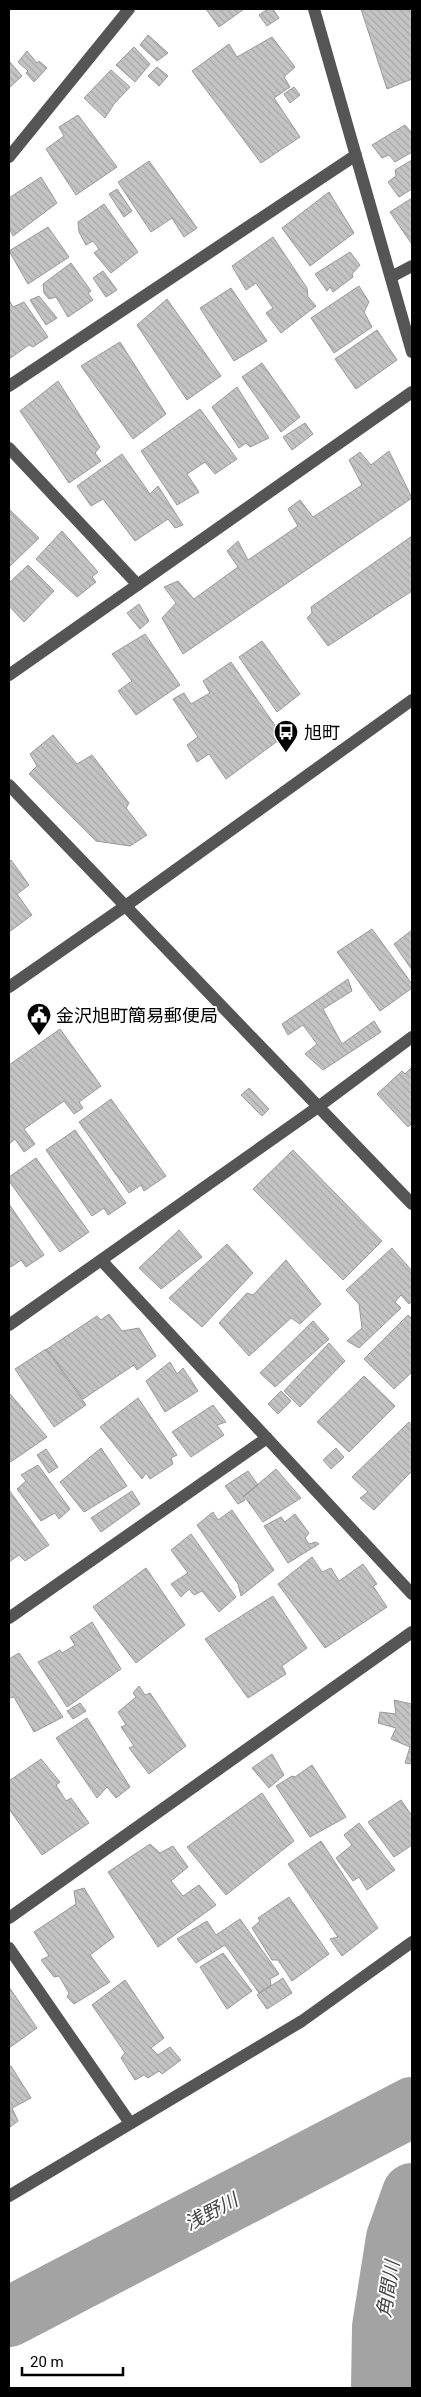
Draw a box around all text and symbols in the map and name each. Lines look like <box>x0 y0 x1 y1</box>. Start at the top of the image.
bus stop icon: 旭町 <box>273 719 299 753</box>
place label: 旭町 <box>304 722 340 743</box>
public building icon: 金沢旭町簡易郵便局 <box>26 1002 52 1036</box>
place label: 金沢旭町簡易郵便局 <box>56 1005 218 1026</box>
water label: 浅野川 <box>180 2188 243 2236</box>
water label: 角間川 <box>372 2257 404 2319</box>
scale bar <box>22 2344 124 2376</box>
text: 20 m <box>30 2353 64 2371</box>

